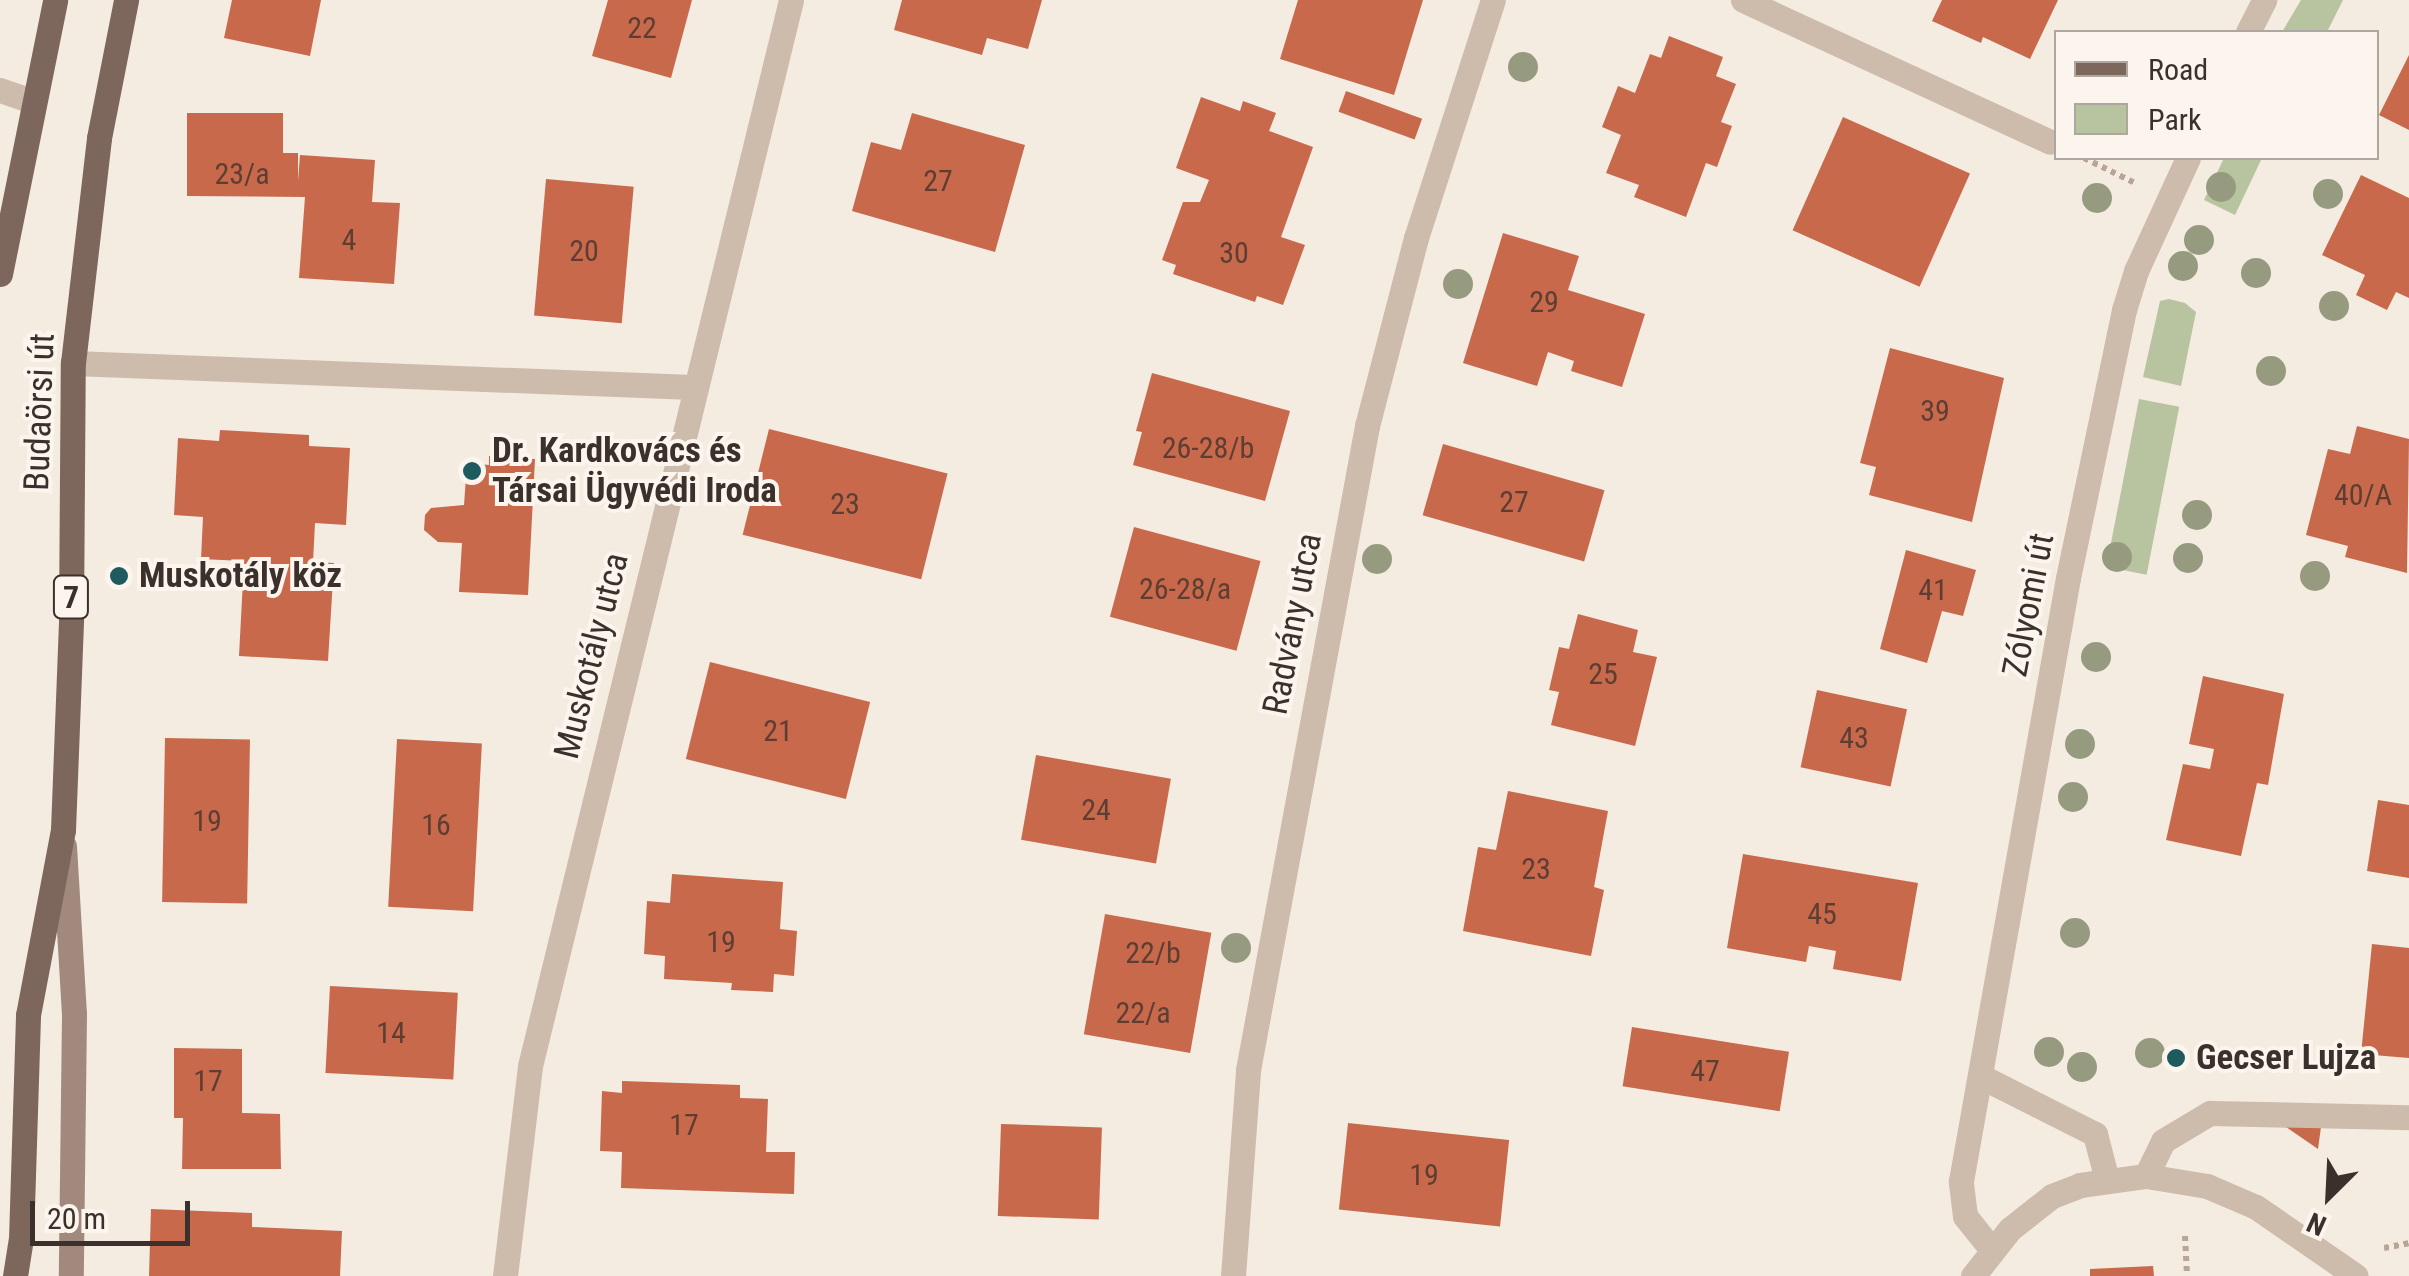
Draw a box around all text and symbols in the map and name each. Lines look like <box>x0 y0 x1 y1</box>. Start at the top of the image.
house number: 22 <box>627 10 657 46</box>
legend <box>2054 30 2379 160</box>
text: Road <box>2148 52 2208 87</box>
text: Park <box>2148 102 2202 137</box>
house number: 23/a <box>214 156 270 192</box>
house number: 27 <box>923 163 953 199</box>
house number: 4 <box>342 222 356 258</box>
house number: 20 <box>569 233 599 269</box>
house number: 30 <box>1219 235 1249 271</box>
house number: 29 <box>1529 284 1559 320</box>
street label: Budaörsi út <box>16 332 64 492</box>
house number: 39 <box>1920 393 1950 429</box>
place label: Dr. Kardkovács és Társai Ügyvédi Iroda <box>492 430 777 512</box>
house number: 26-28/b <box>1162 430 1254 466</box>
marker: Dr. Kardkovács és Társai Ügyvédi Iroda <box>461 460 483 482</box>
house number: 40/A <box>2334 477 2392 513</box>
house number: 27 <box>1499 484 1529 520</box>
house number: 23 <box>830 486 860 522</box>
street label: Radvány utca <box>1255 530 1331 718</box>
street label: Zólyomi út <box>1995 530 2063 680</box>
street label: Muskotály utca <box>546 549 638 763</box>
place label: Muskotály köz <box>139 555 342 597</box>
marker: Muskotály köz <box>108 565 130 587</box>
road number: 7 <box>51 570 91 624</box>
house number: 26-28/a <box>1139 571 1231 607</box>
house number: 41 <box>1918 572 1948 608</box>
house number: 25 <box>1588 656 1618 692</box>
house number: 21 <box>763 713 793 749</box>
house number: 43 <box>1839 720 1869 756</box>
house number: 24 <box>1081 792 1111 828</box>
house number: 19 <box>192 803 222 839</box>
house number: 16 <box>421 807 451 843</box>
house number: 23 <box>1521 851 1551 887</box>
house number: 45 <box>1807 896 1837 932</box>
house number: 19 <box>706 924 736 960</box>
house number: 22/b <box>1125 935 1181 971</box>
house number: 22/a <box>1115 995 1171 1031</box>
house number: 14 <box>376 1015 406 1051</box>
place label: Gecser Lujza <box>2196 1037 2376 1079</box>
marker: Gecser Lujza <box>2165 1047 2187 1069</box>
house number: 47 <box>1690 1053 1720 1089</box>
house number: 17 <box>193 1063 223 1099</box>
house number: 17 <box>669 1107 699 1143</box>
north arrow <box>2279 1146 2379 1246</box>
house number: 19 <box>1409 1157 1439 1193</box>
scale bar <box>35 1181 195 1243</box>
text: 20 m <box>47 1201 106 1236</box>
text: N <box>2302 1205 2331 1242</box>

